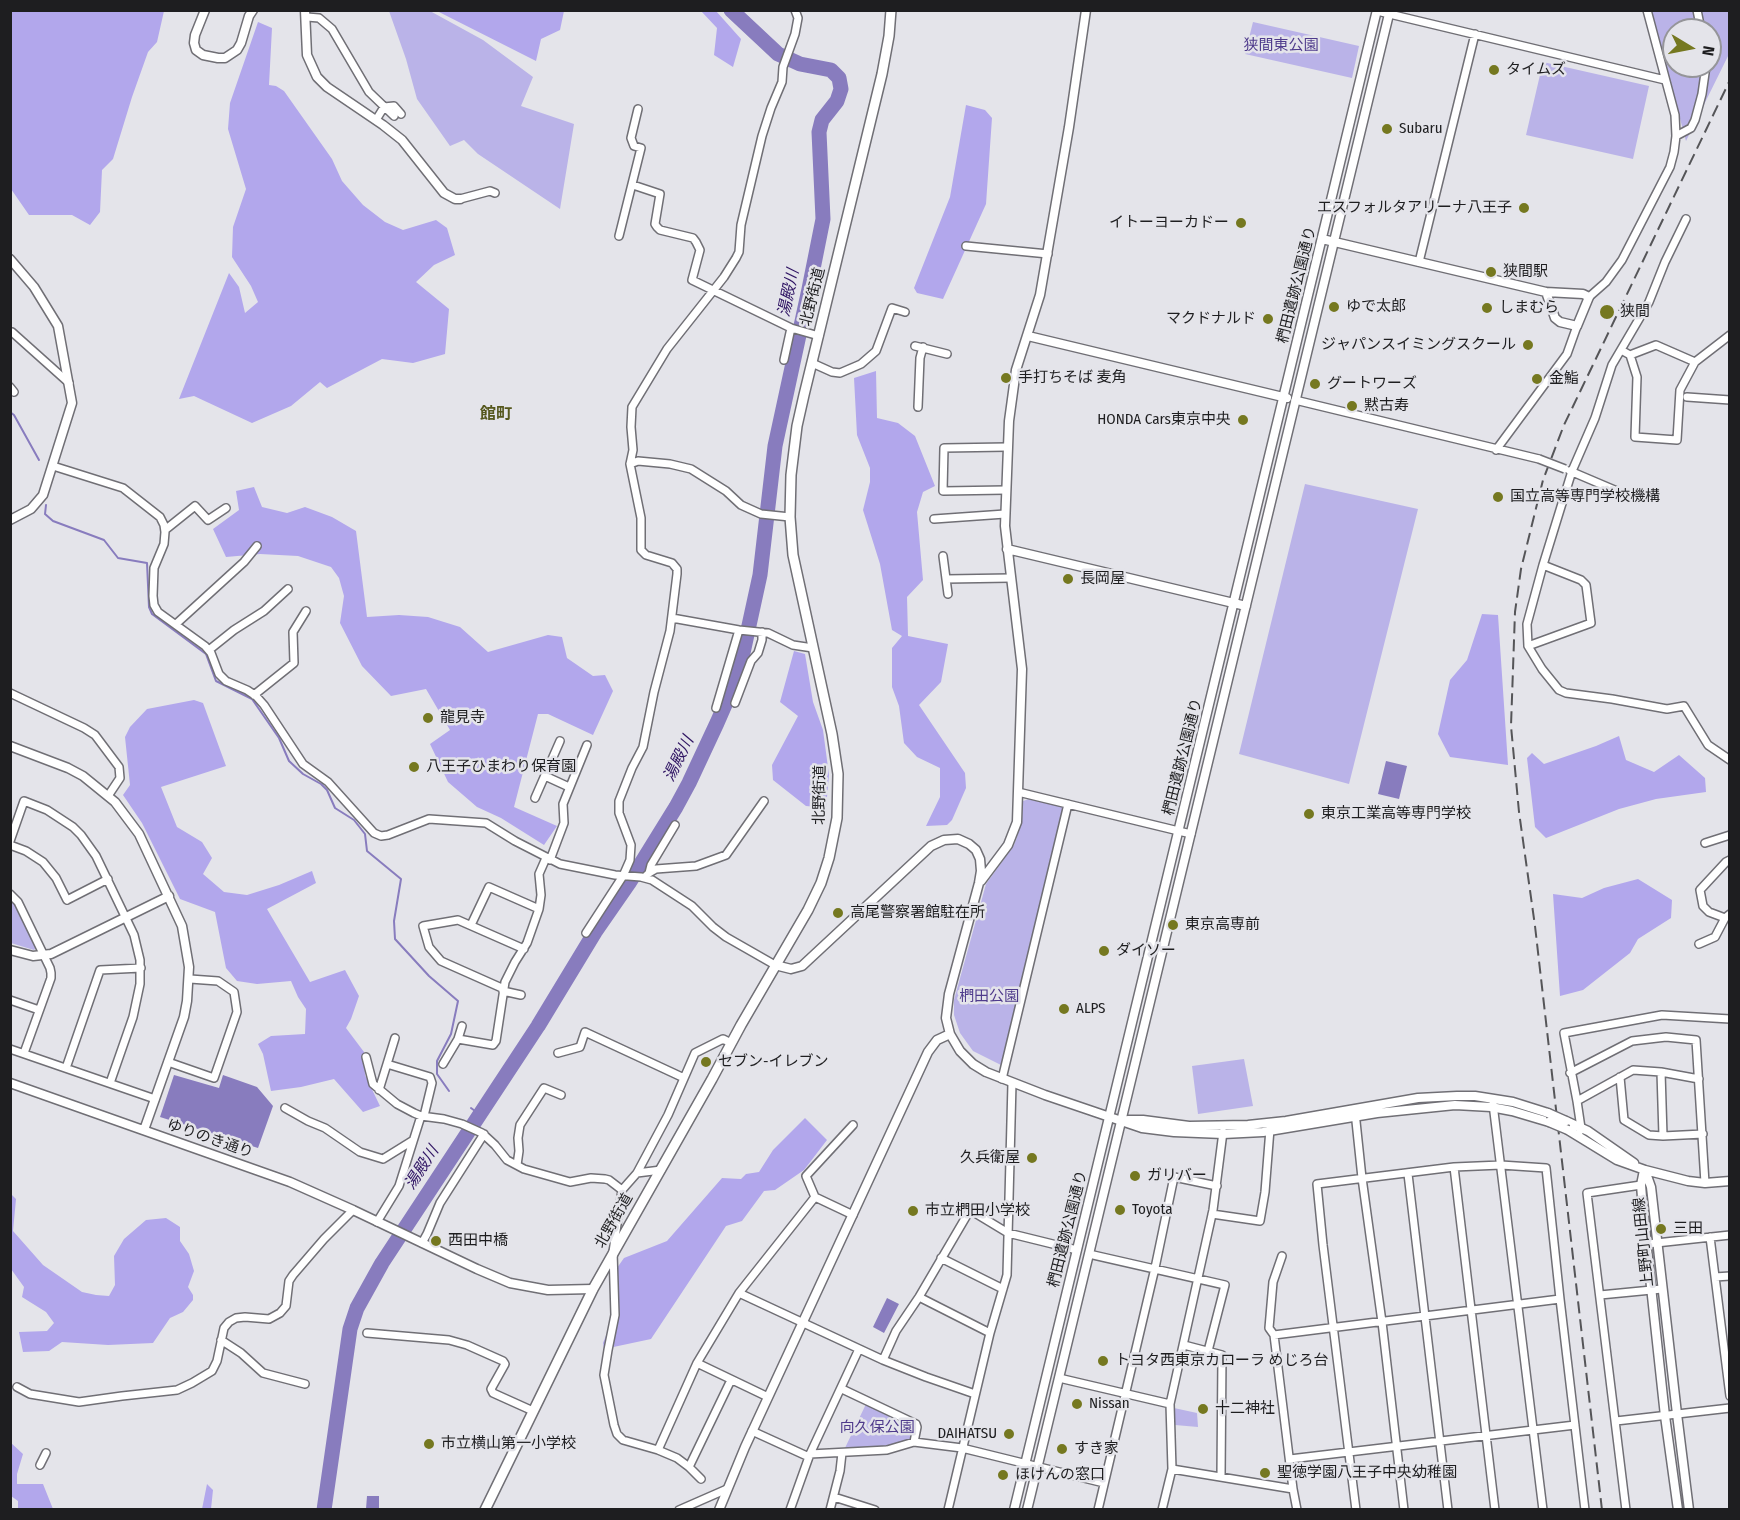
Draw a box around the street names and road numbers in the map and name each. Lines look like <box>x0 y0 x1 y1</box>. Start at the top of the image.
street label: 椚田遺跡公園通り <box>1274 225 1320 345</box>
street label: 北野街道 <box>797 266 829 328</box>
street label: 椚田遺跡公園通り <box>1160 697 1206 817</box>
street label: 北野街道 <box>810 765 830 825</box>
street label: ゆりのき通り <box>165 1116 255 1162</box>
street label: 椚田遺跡公園通り <box>1045 1169 1091 1289</box>
street label: 北野街道 <box>591 1191 637 1251</box>
street label: 上野町山田線 <box>1630 1196 1658 1288</box>

